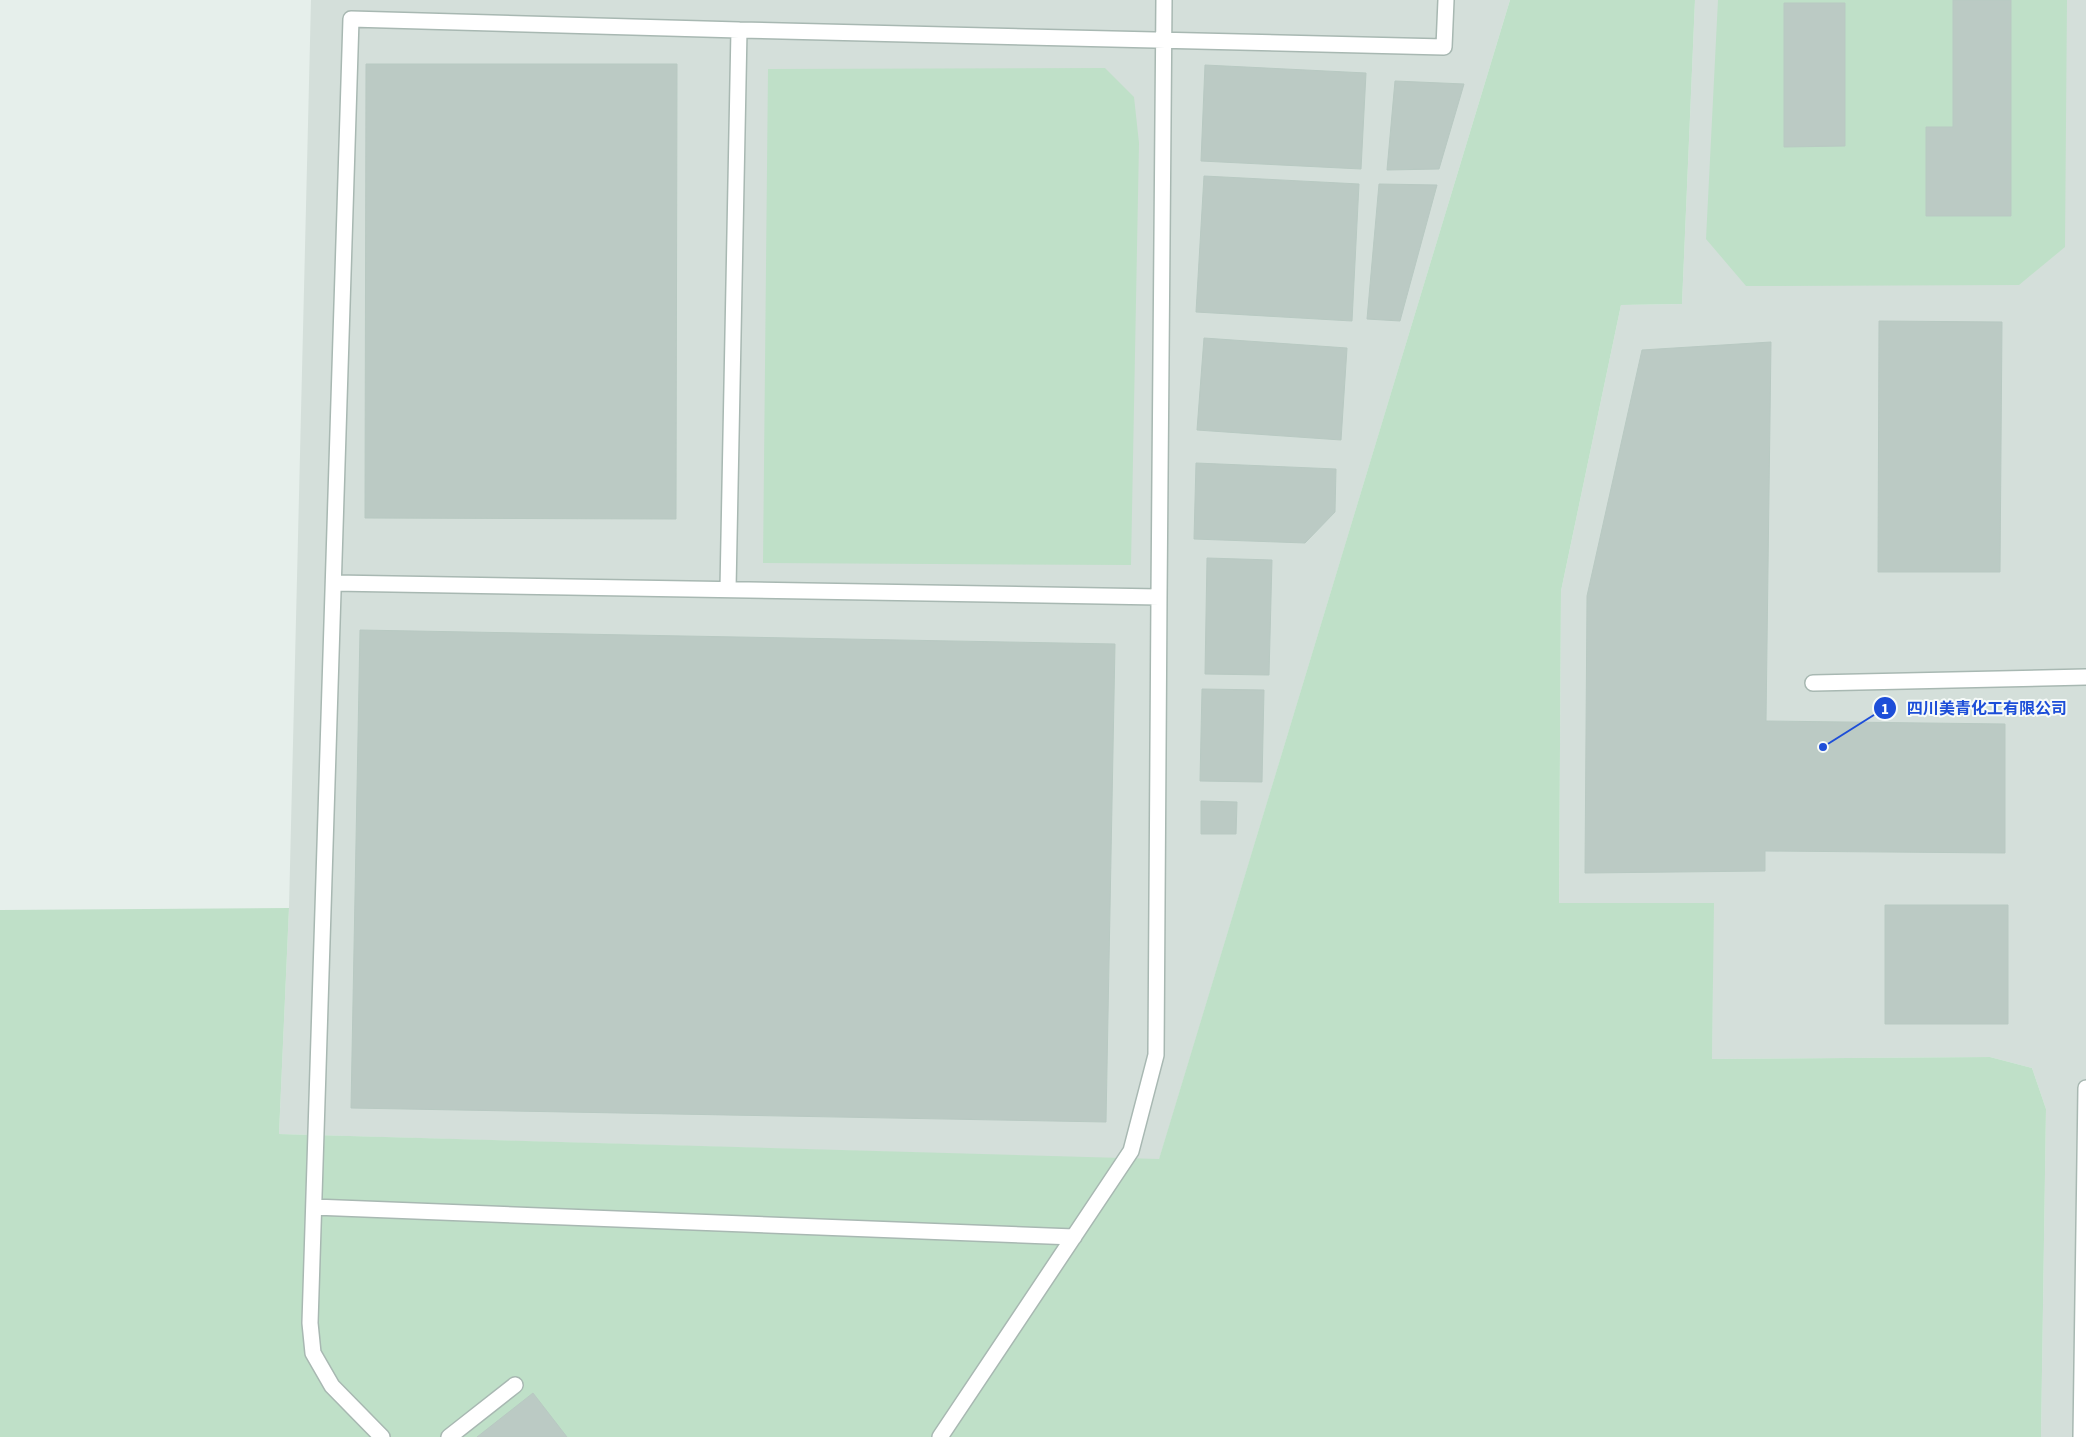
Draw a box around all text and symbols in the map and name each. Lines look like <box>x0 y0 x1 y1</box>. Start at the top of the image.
callout: 四川美青化工有限公司 <box>1872 693 2077 724</box>
text: 四川美青化工有限公司 <box>1907 698 2067 720</box>
text: 1 <box>1881 699 1889 720</box>

